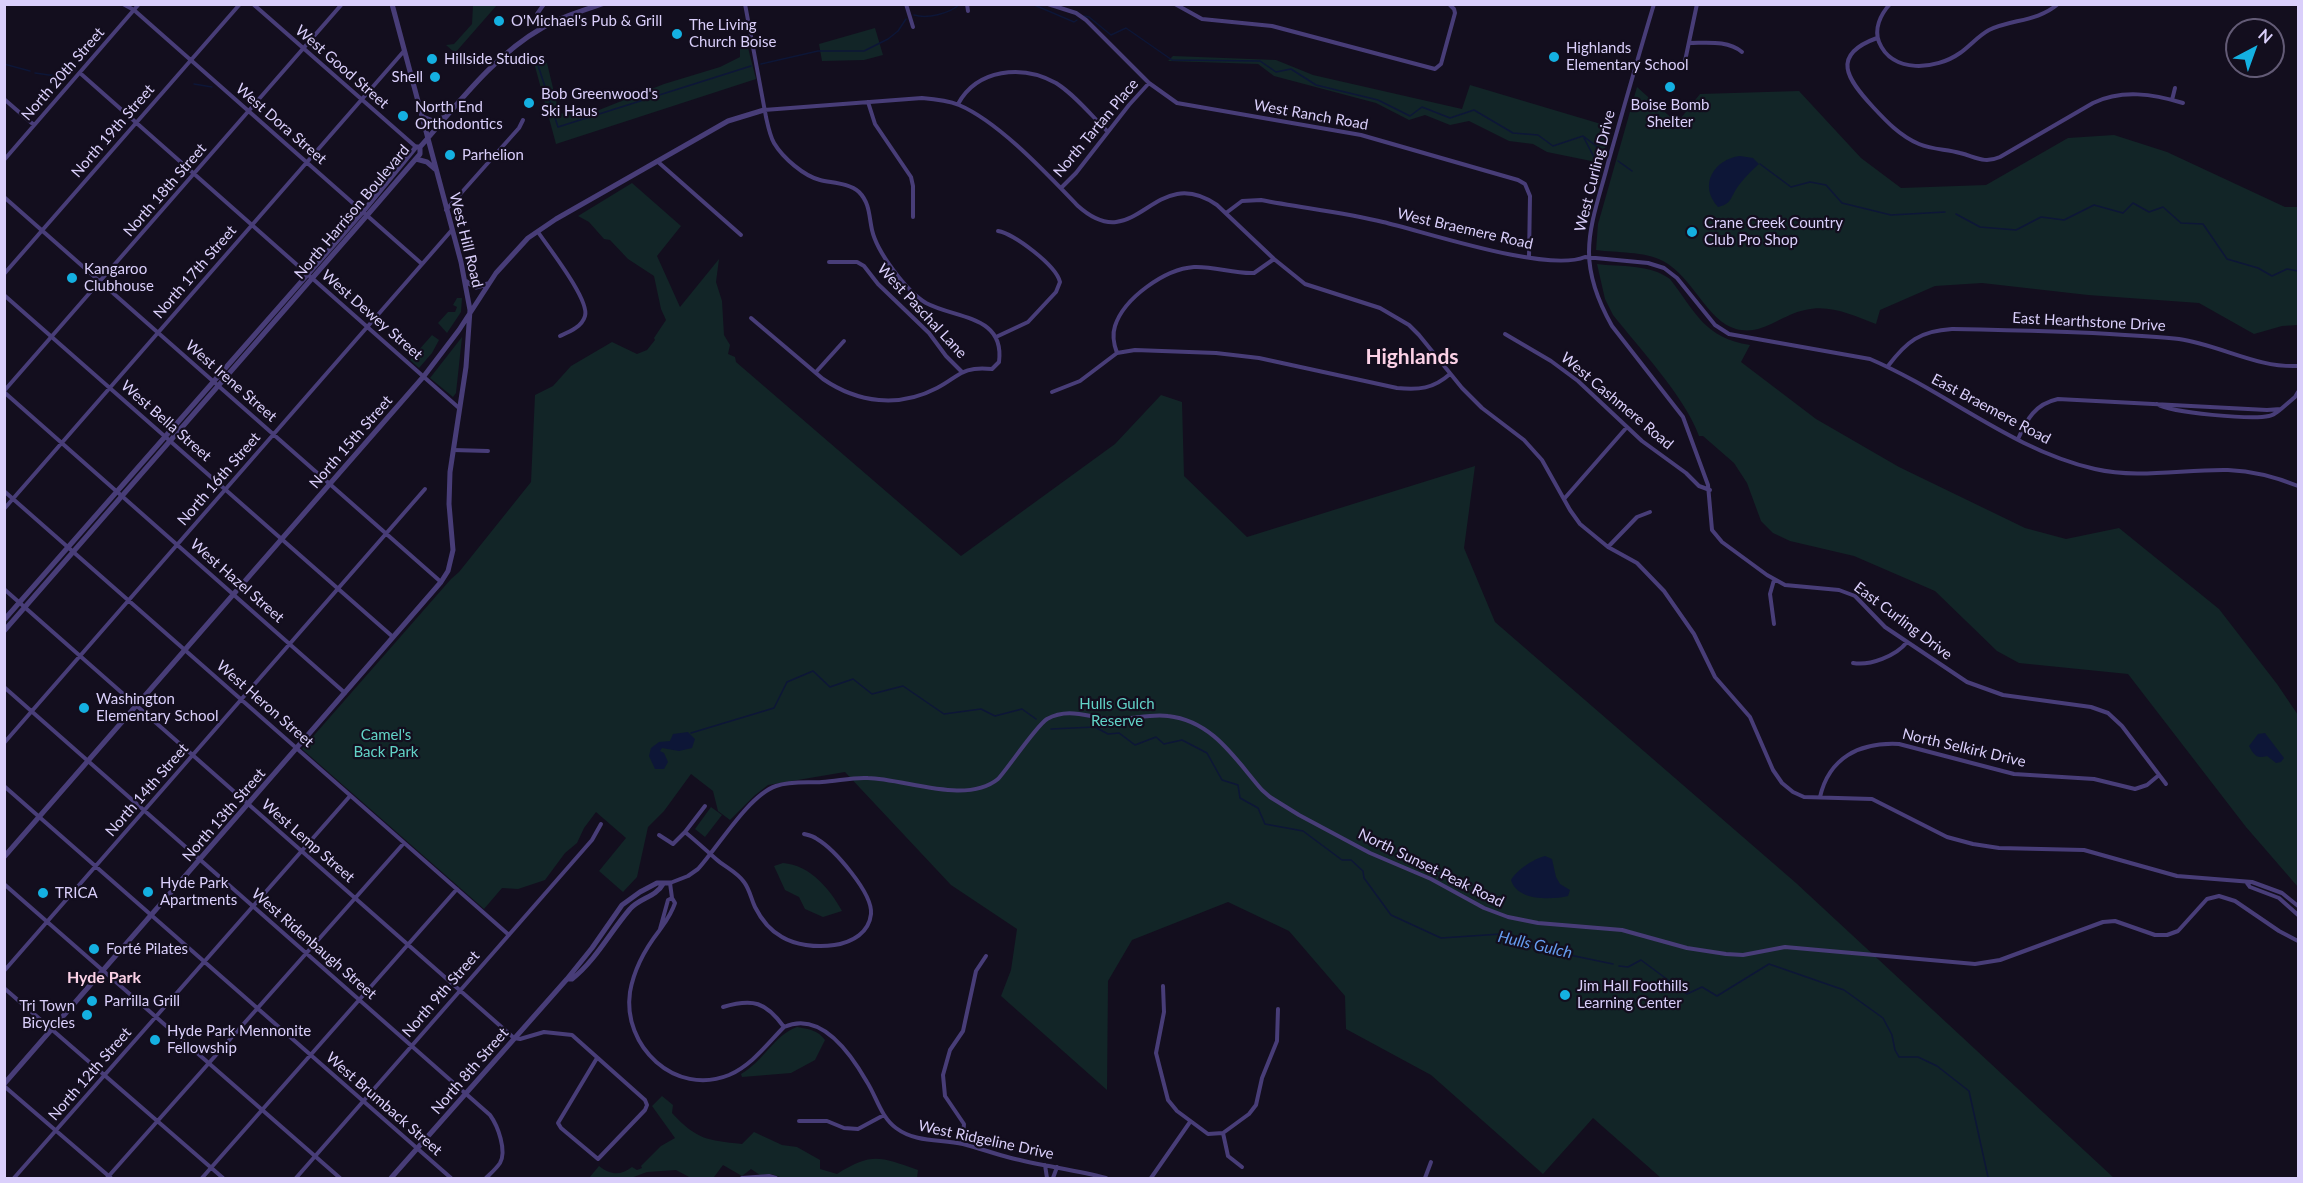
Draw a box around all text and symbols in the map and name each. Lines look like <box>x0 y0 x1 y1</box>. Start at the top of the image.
place label: O'Michael's Pub & Grill <box>511 12 662 30</box>
marker: O'Michael's Pub & Grill <box>492 14 506 28</box>
place label: The Living Church Boise <box>689 16 776 51</box>
north arrow <box>2225 18 2285 78</box>
street label: West Good Street <box>292 22 392 112</box>
street label: North 20th Street <box>18 24 108 124</box>
text: N <box>2255 24 2277 47</box>
marker: The Living Church Boise <box>670 27 684 41</box>
place label: Highlands Elementary School <box>1566 39 1689 74</box>
place label: Hillside Studios <box>444 50 545 68</box>
marker: Highlands Elementary School <box>1547 50 1561 64</box>
marker: Hillside Studios <box>425 52 439 66</box>
place label: Shell <box>392 68 423 86</box>
marker: Shell <box>428 70 442 84</box>
street label: North Tartan Place <box>1050 75 1142 181</box>
street label: West Dora Street <box>232 80 330 168</box>
marker: Boise Bomb Shelter <box>1663 80 1677 94</box>
street label: North 19th Street <box>68 81 158 181</box>
place label: Bob Greenwood's Ski Haus <box>541 85 658 120</box>
marker: Bob Greenwood's Ski Haus <box>522 96 536 110</box>
street label: West Ranch Road <box>1252 96 1370 134</box>
place label: Boise Bomb Shelter <box>1631 96 1709 131</box>
place label: North End Orthodontics <box>415 98 503 133</box>
street label: West Curling Drive <box>1571 108 1619 234</box>
marker: North End Orthodontics <box>396 109 410 123</box>
street label: North 18th Street <box>120 140 210 240</box>
street label: North Harrison Boulevard <box>291 141 413 283</box>
place label: Parhelion <box>462 146 524 164</box>
marker: Parhelion <box>443 148 457 162</box>
street label: West Hill Road <box>445 191 487 289</box>
street label: West Braemere Road <box>1395 205 1535 253</box>
place label: Crane Creek Country Club Pro Shop <box>1704 214 1843 249</box>
street label: North 17th Street <box>150 222 240 322</box>
marker: Crane Creek Country Club Pro Shop <box>1685 225 1699 239</box>
place label: Kangaroo Clubhouse <box>84 260 154 295</box>
street label: West Paschal Lane <box>874 260 970 362</box>
street label: West Dewey Street <box>318 266 426 364</box>
marker: Kangaroo Clubhouse <box>65 271 79 285</box>
street label: East Hearthstone Drive <box>2012 309 2166 335</box>
street label: West Irene Street <box>182 336 280 426</box>
district label: Highlands <box>1365 344 1459 370</box>
street label: West Cashmere Road <box>1557 349 1677 453</box>
street label: East Braemere Road <box>1928 370 2054 448</box>
street label: West Bella Street <box>117 377 215 465</box>
street label: North 15th Street <box>306 392 396 492</box>
street label: North 16th Street <box>174 429 264 529</box>
street label: West Hazel Street <box>186 535 288 627</box>
street label: East Curling Drive <box>1850 578 1956 664</box>
street label: West Heron Street <box>213 657 317 751</box>
place label: Washington Elementary School <box>96 690 219 725</box>
park label: Hulls Gulch Reserve <box>1079 695 1155 730</box>
marker: Washington Elementary School <box>77 701 91 715</box>
street label: North Selkirk Drive <box>1900 725 2028 771</box>
park label: Camel's Back Park <box>354 726 418 761</box>
street label: North 14th Street <box>102 740 192 840</box>
street label: North 13th Street <box>179 765 269 865</box>
street label: West Lemp Street <box>258 796 358 886</box>
street label: North Sunset Peak Road <box>1355 825 1507 911</box>
place label: Hyde Park Apartments <box>160 874 237 909</box>
place label: TRICA <box>55 884 98 902</box>
marker: Hyde Park Apartments <box>141 885 155 899</box>
street label: West Ridenbaugh Street <box>248 885 380 1003</box>
marker: TRICA <box>36 886 50 900</box>
water label: Hulls Gulch <box>1496 927 1574 963</box>
place label: Forté Pilates <box>106 940 188 958</box>
marker: Forté Pilates <box>87 942 101 956</box>
street label: North 9th Street <box>399 947 483 1041</box>
district label: Hyde Park <box>67 968 141 988</box>
place label: Jim Hall Foothills Learning Center <box>1577 977 1688 1012</box>
marker: Jim Hall Foothills Learning Center <box>1558 988 1572 1002</box>
place label: Parrilla Grill <box>104 992 180 1010</box>
marker: Parrilla Grill <box>85 994 99 1008</box>
place label: Tri Town Bicycles <box>19 997 75 1032</box>
marker: Tri Town Bicycles <box>80 1008 94 1022</box>
place label: Hyde Park Mennonite Fellowship <box>167 1022 311 1057</box>
street label: North 12th Street <box>45 1024 135 1124</box>
street label: North 8th Street <box>428 1024 512 1118</box>
marker: Hyde Park Mennonite Fellowship <box>148 1033 162 1047</box>
street label: West Brumback Street <box>322 1049 446 1159</box>
street label: West Ridgeline Drive <box>917 1117 1055 1163</box>

